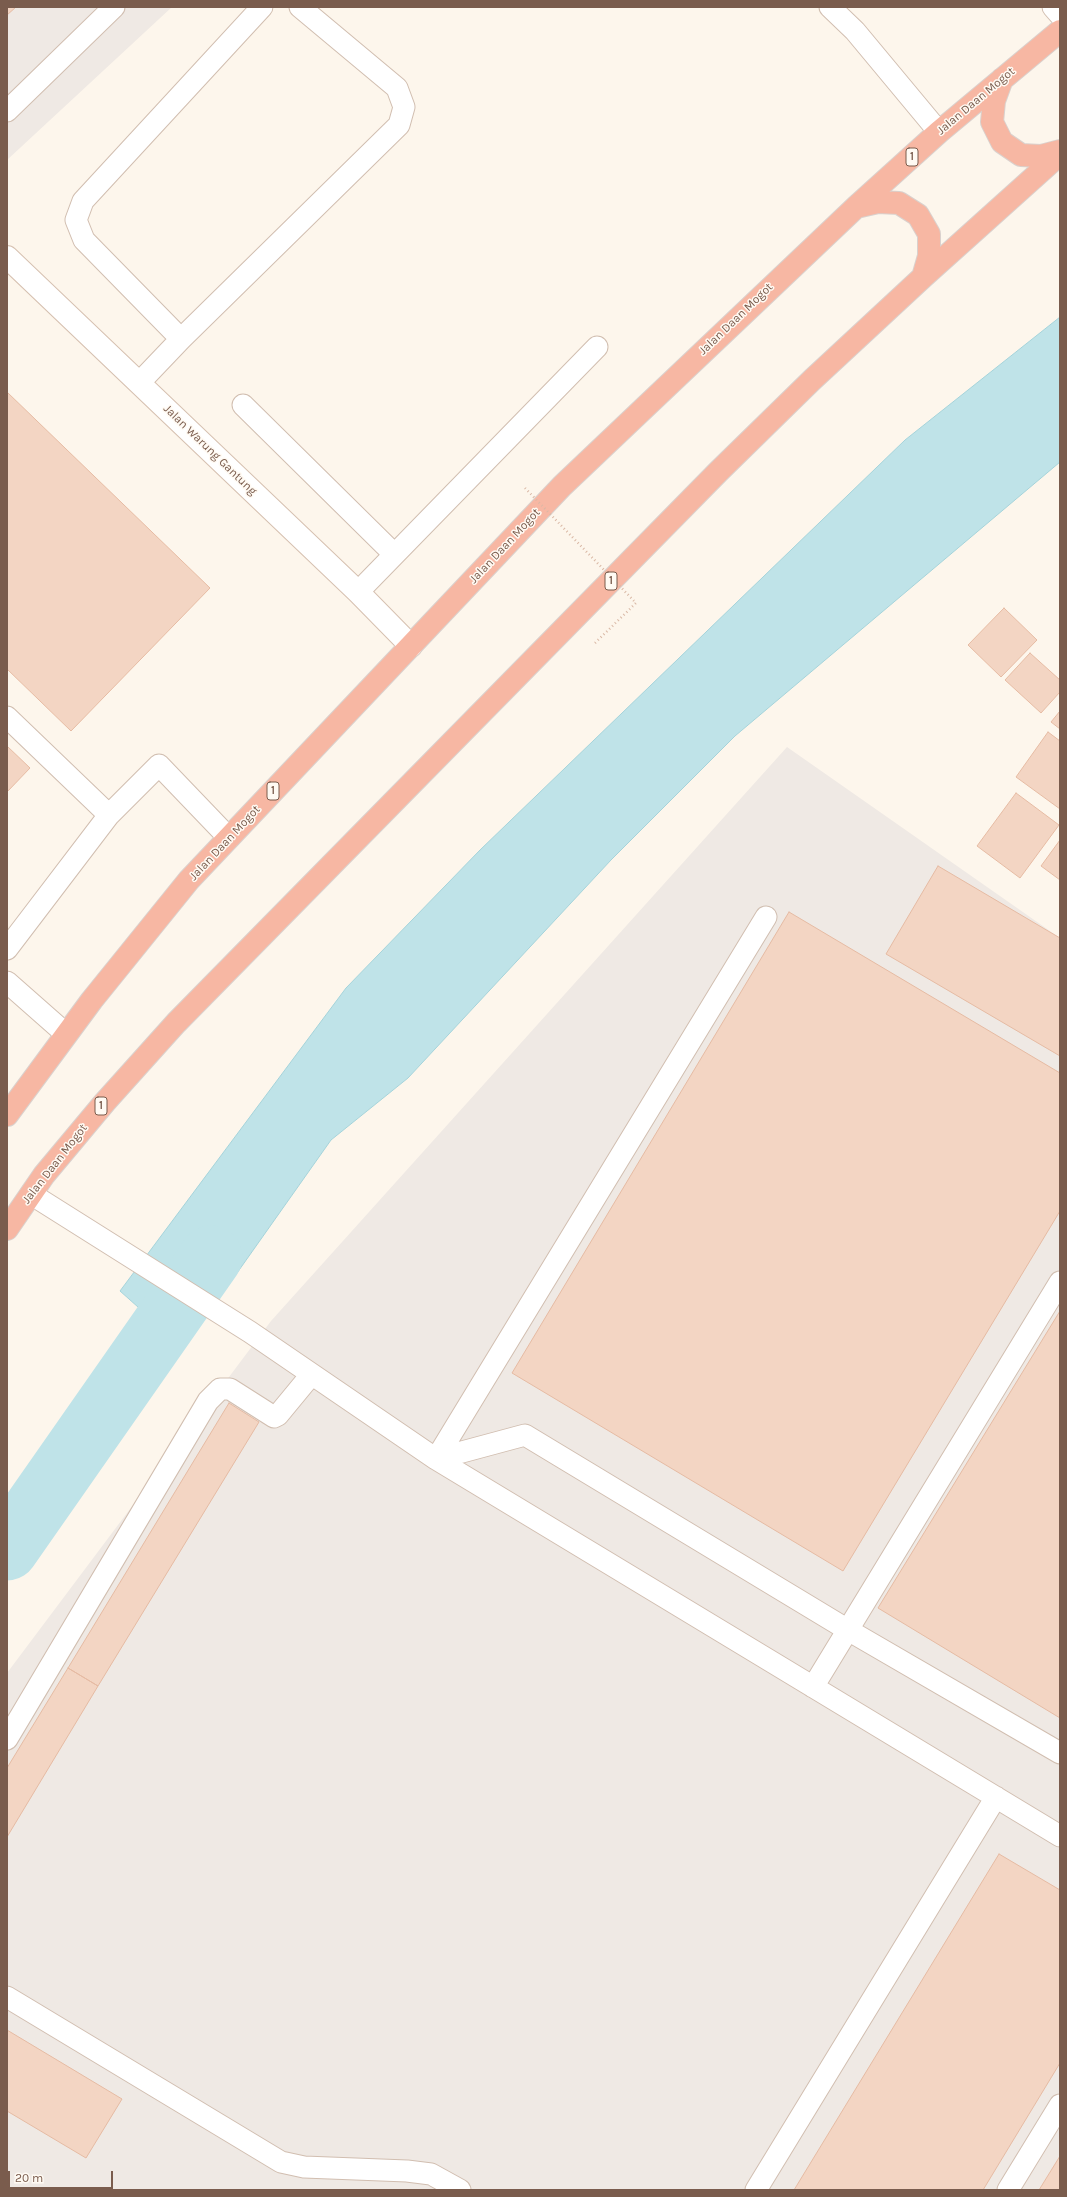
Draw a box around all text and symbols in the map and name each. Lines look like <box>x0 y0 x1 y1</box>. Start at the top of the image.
street label: Jalan Daan Mogot <box>934 64 1018 138</box>
road number: 1 <box>906 148 918 166</box>
street label: Jalan Daan Mogot <box>696 280 776 358</box>
street label: Jalan Warung Gantung <box>160 402 260 498</box>
street label: Jalan Daan Mogot <box>467 506 543 586</box>
road number: 1 <box>605 572 617 590</box>
road number: 1 <box>267 782 279 800</box>
street label: Jalan Daan Mogot <box>187 803 263 883</box>
road number: 1 <box>95 1097 107 1115</box>
street label: Jalan Daan Mogot <box>19 1121 91 1207</box>
scale bar <box>10 2163 115 2189</box>
text: 20 m <box>15 2171 43 2185</box>

